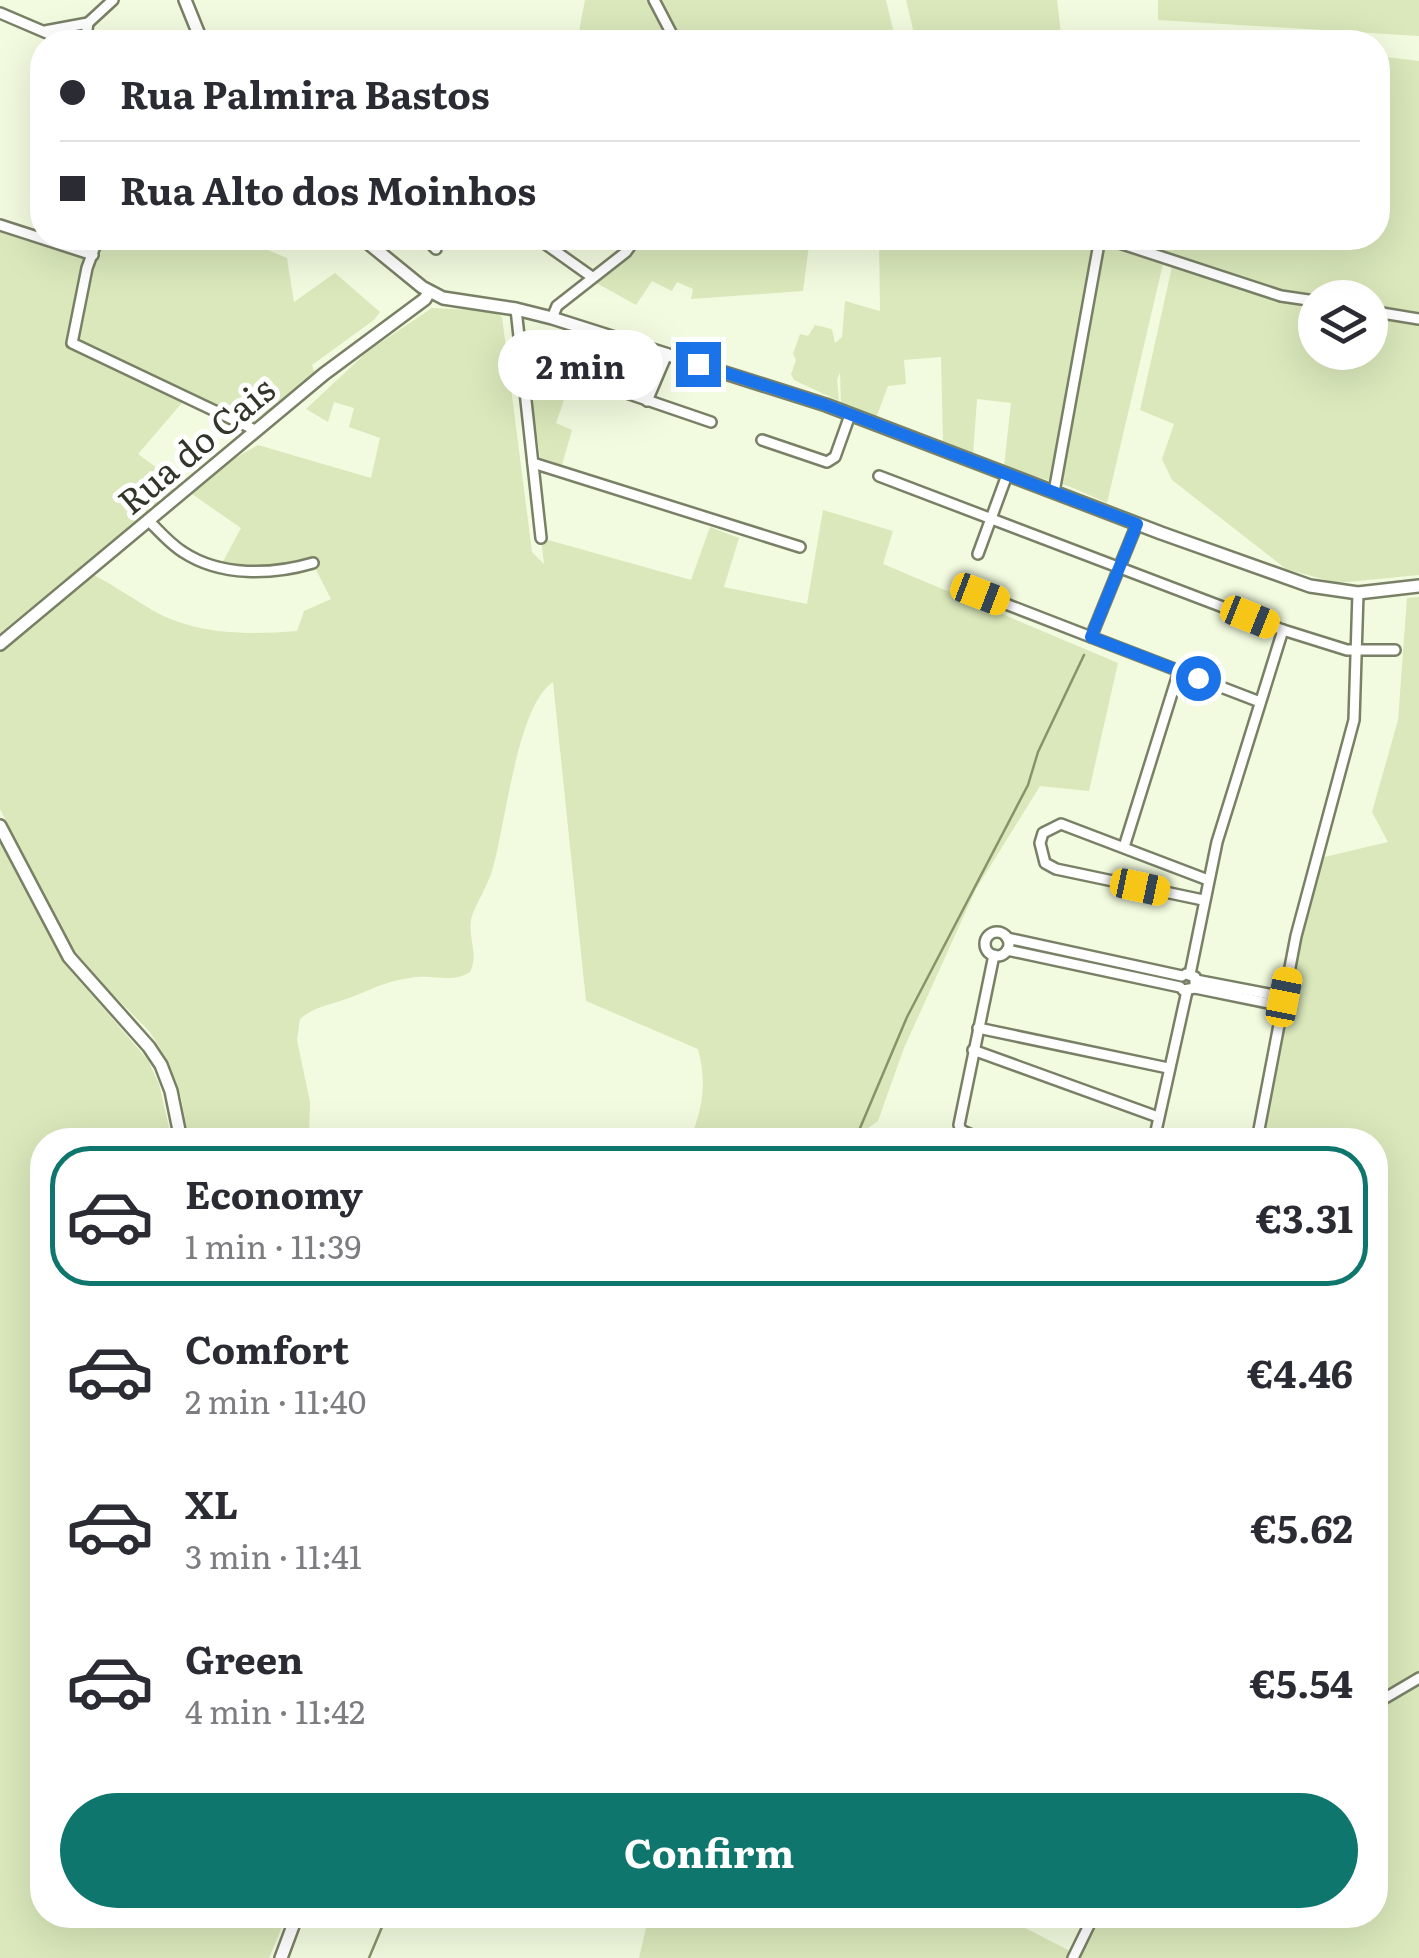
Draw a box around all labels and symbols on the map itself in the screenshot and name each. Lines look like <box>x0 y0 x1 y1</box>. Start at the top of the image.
callout: 2 min <box>498 329 663 399</box>
route end <box>676 342 721 387</box>
street label: Rua do Cais <box>105 363 285 525</box>
car <box>947 569 1013 619</box>
car <box>1217 592 1283 642</box>
route start <box>1176 656 1221 701</box>
car <box>1108 866 1172 908</box>
car <box>1264 965 1304 1029</box>

